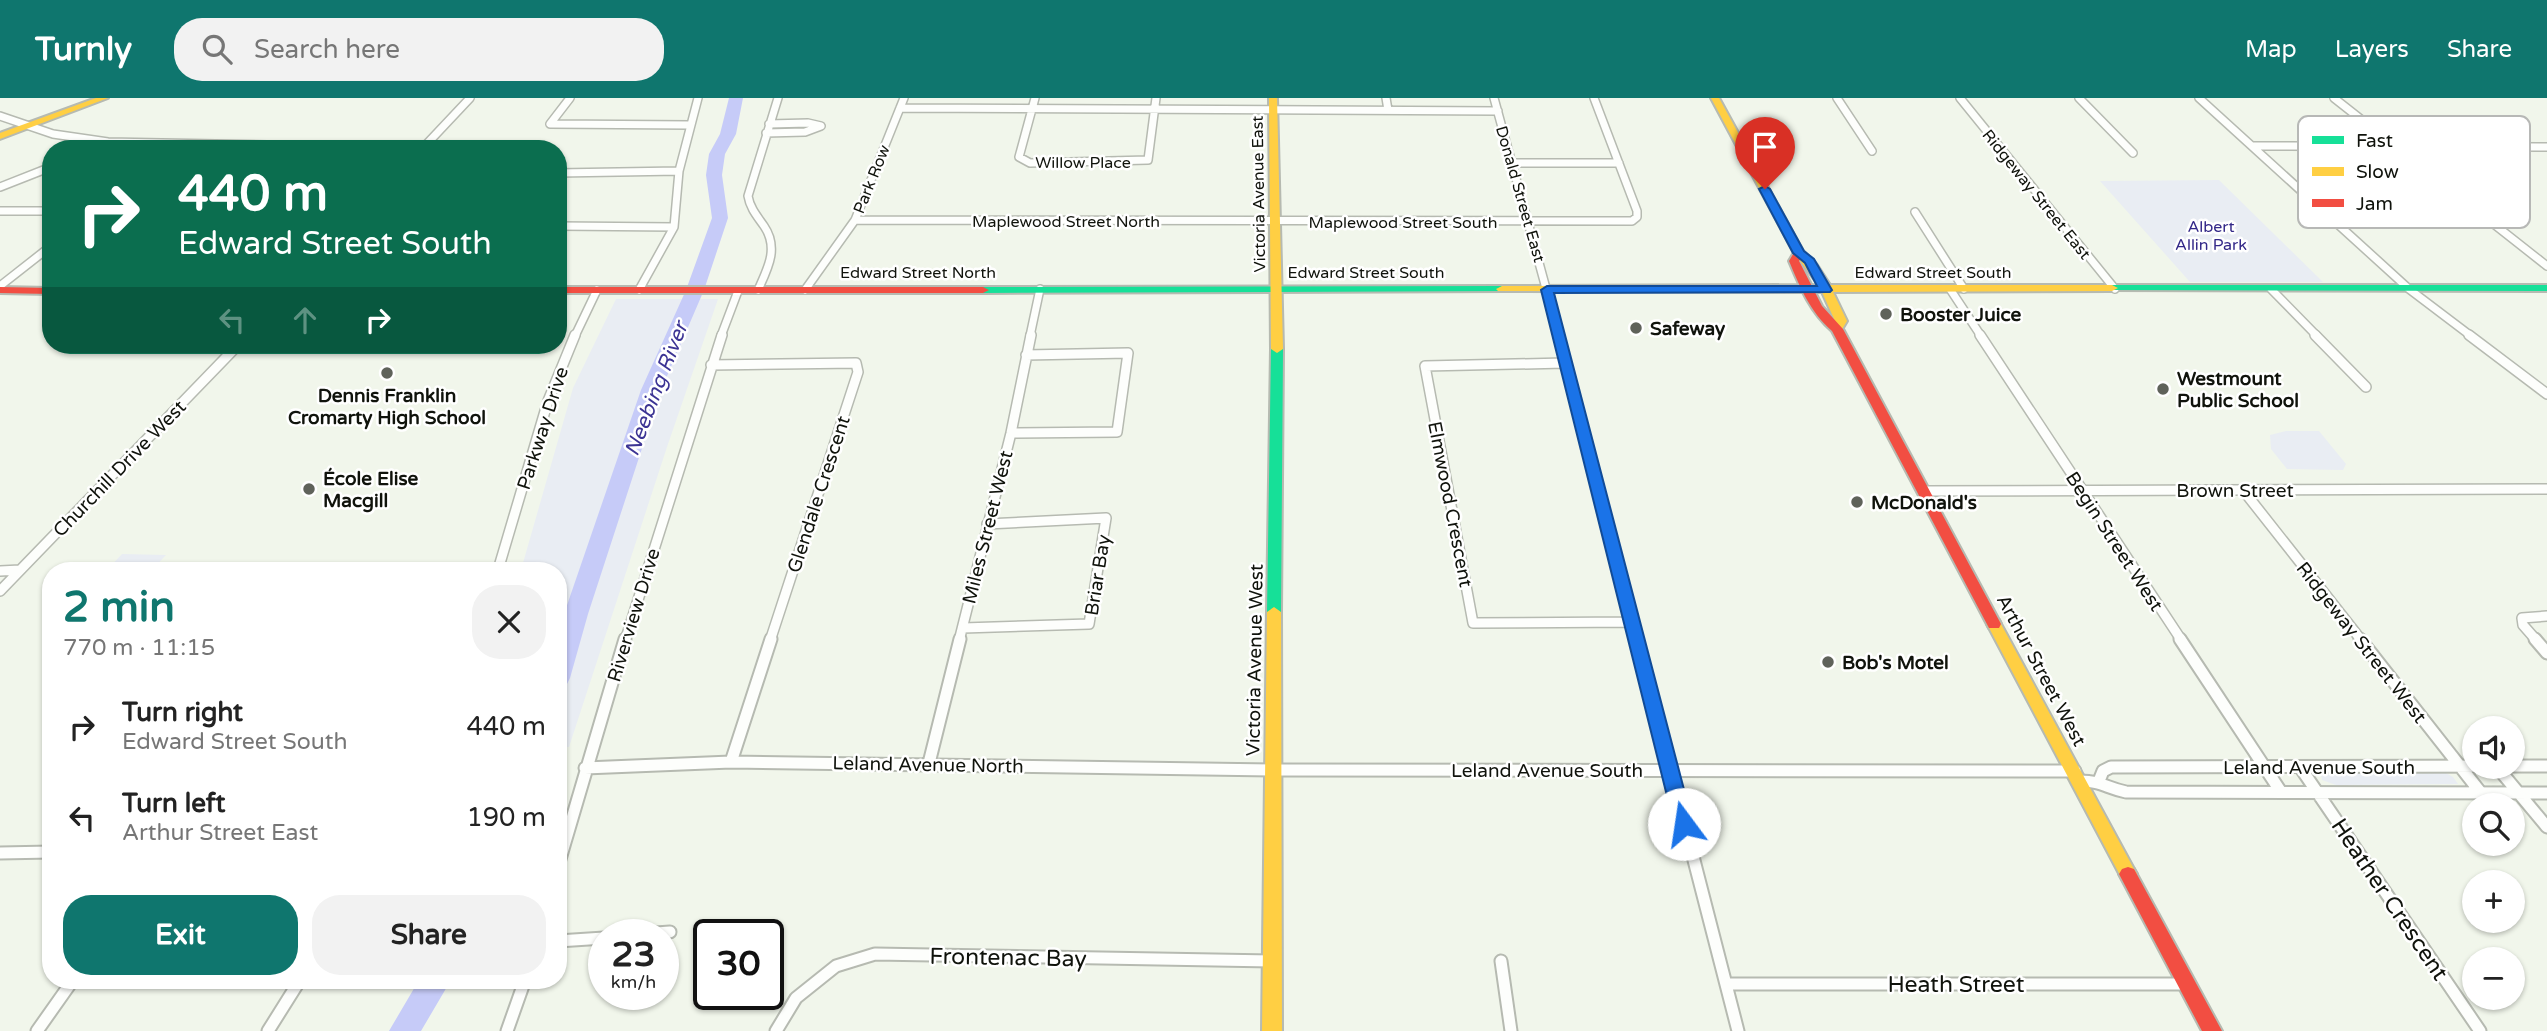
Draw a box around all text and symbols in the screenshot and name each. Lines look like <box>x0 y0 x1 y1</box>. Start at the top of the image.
search box <box>174 18 664 81</box>
text: Turnly <box>35 30 132 69</box>
icon: search <box>198 30 236 68</box>
text: Search here <box>254 34 400 65</box>
text: Map <box>2245 35 2297 64</box>
text: Layers <box>2335 35 2409 64</box>
text: Share <box>2447 35 2512 64</box>
street label: Victoria Avenue East <box>1248 115 1270 272</box>
legend <box>2298 116 2530 228</box>
pin <box>1735 117 1795 189</box>
street label: Donald Street East <box>1491 124 1549 265</box>
street label: Ridgeway Street East <box>1978 126 2095 264</box>
icon: arrive <box>1746 128 1784 166</box>
text: Fast <box>2356 130 2393 152</box>
street label: Park Row <box>849 142 895 217</box>
street label: Willow Place <box>1035 153 1131 173</box>
text: Slow <box>2356 161 2399 183</box>
text: 440 m <box>178 165 328 224</box>
icon: right <box>63 168 154 259</box>
text: Jam <box>2356 193 2393 215</box>
street label: Maplewood Street North <box>972 212 1160 232</box>
street label: Maplewood Street South <box>1309 213 1497 233</box>
park label: Albert Allin Park <box>2175 217 2247 255</box>
text: Edward Street South <box>178 225 492 263</box>
street label: Edward Street North <box>840 263 996 283</box>
street label: Edward Street South <box>1288 263 1444 283</box>
street label: Edward Street South <box>1855 263 2011 283</box>
icon: left <box>213 301 251 339</box>
icon: ahead <box>286 301 324 339</box>
icon: right <box>359 301 397 339</box>
place label: Booster Juice <box>1900 304 2022 326</box>
marker: Booster Juice <box>1878 306 1894 322</box>
water label: Neebing River <box>619 316 695 460</box>
place label: Safeway <box>1650 318 1726 341</box>
marker: Safeway <box>1628 320 1644 336</box>
street label: Parkway Drive <box>513 364 573 493</box>
marker: Dennis Franklin Cromarty High School <box>379 365 395 381</box>
place label: Westmount Public School <box>2177 368 2299 412</box>
marker: Westmount Public School <box>2155 381 2171 397</box>
place label: Dennis Franklin Cromarty High School <box>288 385 486 430</box>
street label: Churchill Drive West <box>49 396 191 542</box>
street label: Glendale Crescent <box>783 413 855 576</box>
street label: Elmwood Crescent <box>1423 419 1477 589</box>
street label: Miles Street West <box>958 448 1018 606</box>
place label: École Elise Macgill <box>323 467 419 513</box>
street label: Begin Street West <box>2061 468 2167 615</box>
street label: Brown Street <box>2176 480 2294 502</box>
marker: École Elise Macgill <box>301 481 317 497</box>
place label: McDonald's <box>1871 492 1977 514</box>
marker: McDonald's <box>1849 494 1865 510</box>
street label: Briar Bay <box>1081 533 1115 617</box>
street label: Riverview Drive <box>603 546 665 685</box>
street label: Ridgeway Street West <box>2292 558 2431 727</box>
street label: Victoria Avenue West <box>1242 564 1268 756</box>
text: 2 min <box>63 582 175 633</box>
button: close <box>472 585 546 659</box>
street label: Arthur Street West <box>1992 591 2090 750</box>
text: 770 m · 11:15 <box>63 634 215 662</box>
place label: Bob's Motel <box>1842 652 1949 674</box>
marker: Bob's Motel <box>1820 654 1836 670</box>
text: Turn right <box>122 697 243 728</box>
icon: right <box>63 708 101 746</box>
text: 440 m <box>466 711 546 742</box>
map controls <box>2462 716 2525 1010</box>
button: sound <box>2462 716 2525 779</box>
text: Edward Street South <box>122 728 348 756</box>
street label: Leland Avenue North <box>832 752 1024 778</box>
street label: Leland Avenue South <box>2223 757 2415 779</box>
street label: Leland Avenue South <box>1451 760 1643 782</box>
position arrow <box>1647 787 1721 861</box>
text: Turn left <box>122 788 225 819</box>
button: search <box>2462 793 2525 856</box>
icon: left <box>63 799 101 837</box>
text: 190 m <box>466 802 546 833</box>
street label: Heather Crescent <box>2325 813 2454 986</box>
text: Arthur Street East <box>122 819 318 847</box>
button: + <box>2462 870 2525 933</box>
button: Exit <box>63 895 298 975</box>
button: Share <box>312 895 546 975</box>
speed limit sign: 30 <box>693 919 784 1010</box>
text: 23 <box>612 934 655 976</box>
street label: Frontenac Bay <box>929 943 1087 973</box>
button: − <box>2462 947 2525 1010</box>
text: km/h <box>611 971 656 993</box>
street label: Heath Street <box>1887 971 2025 999</box>

